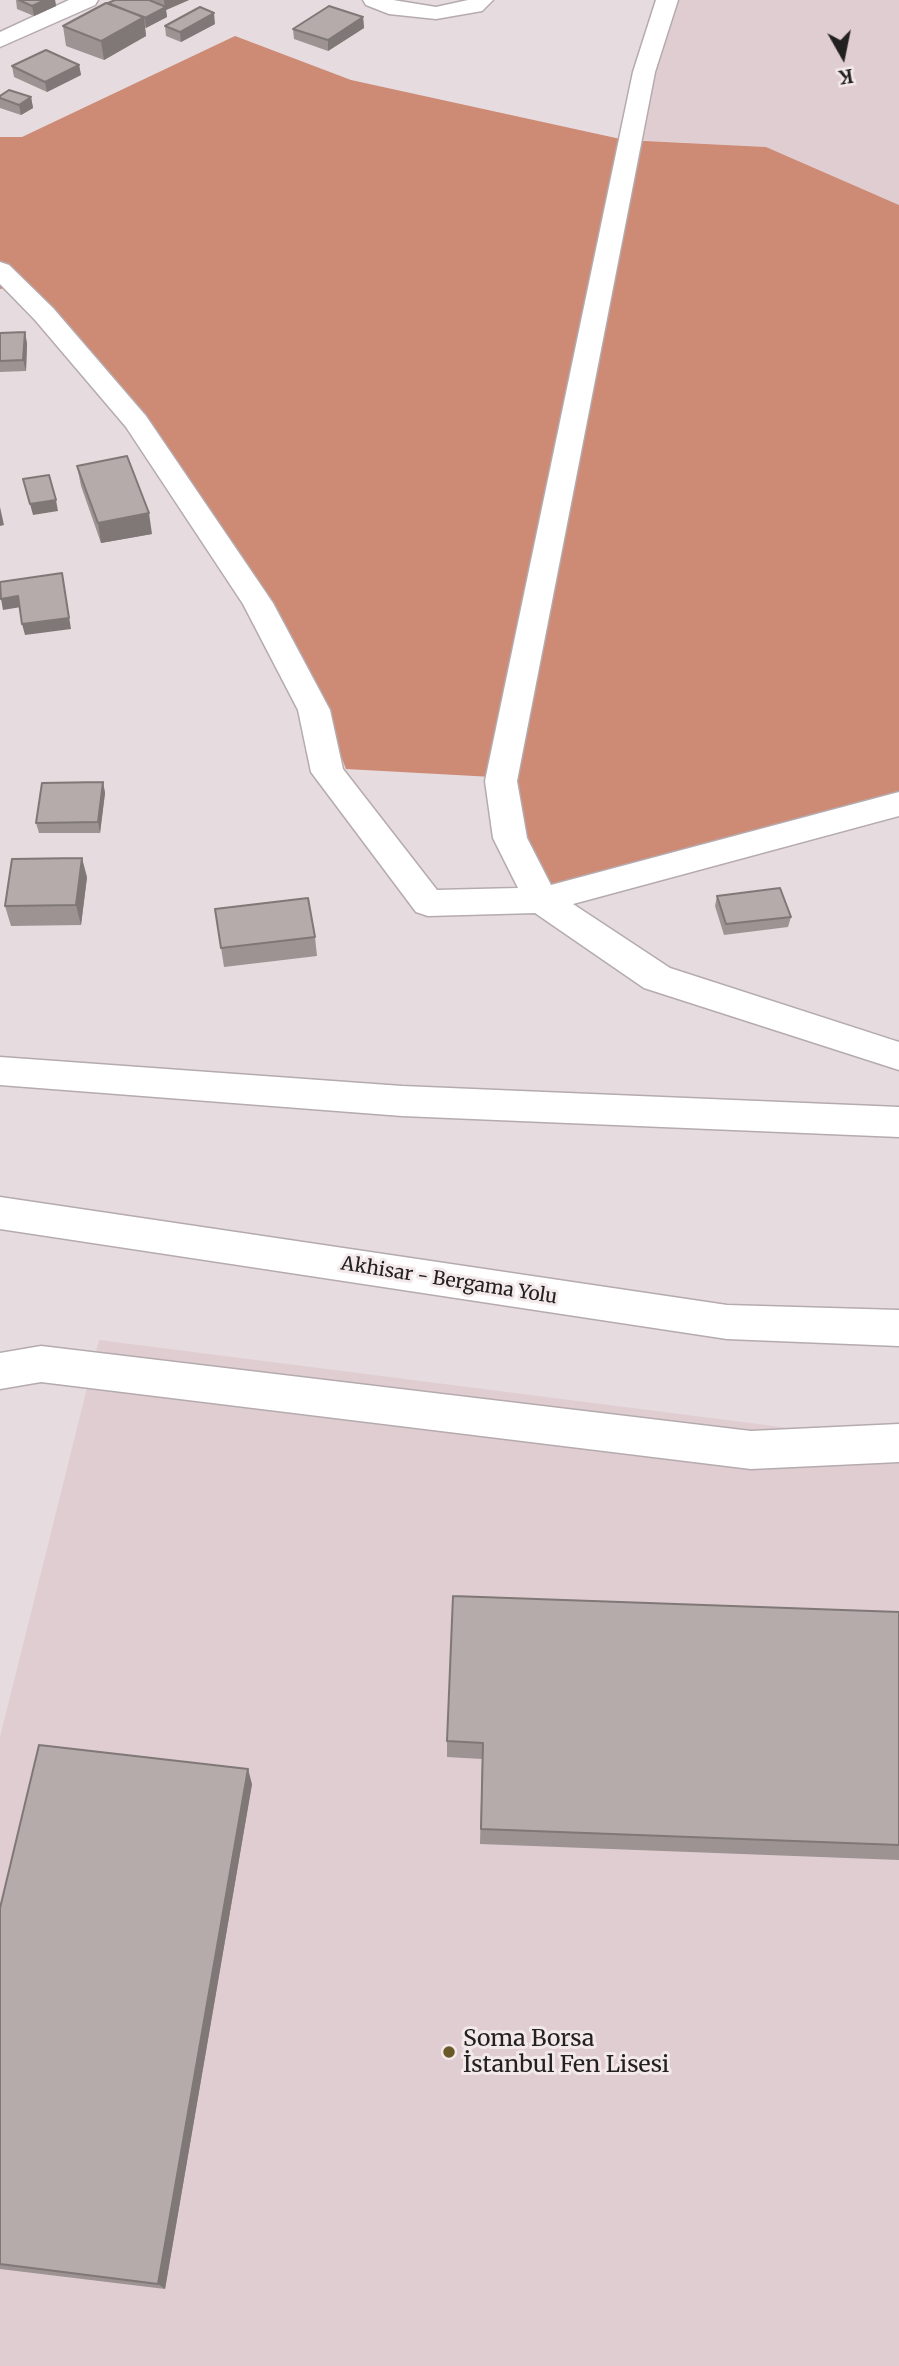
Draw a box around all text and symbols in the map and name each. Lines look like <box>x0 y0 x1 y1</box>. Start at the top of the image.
north arrow <box>808 21 878 91</box>
text: K <box>837 64 855 90</box>
street label: Akhisar - Bergama Yolu <box>339 1253 559 1309</box>
place label: Soma Borsa İstanbul Fen Lisesi <box>463 2025 669 2079</box>
marker: Soma Borsa İstanbul Fen Lisesi <box>441 2044 457 2060</box>

